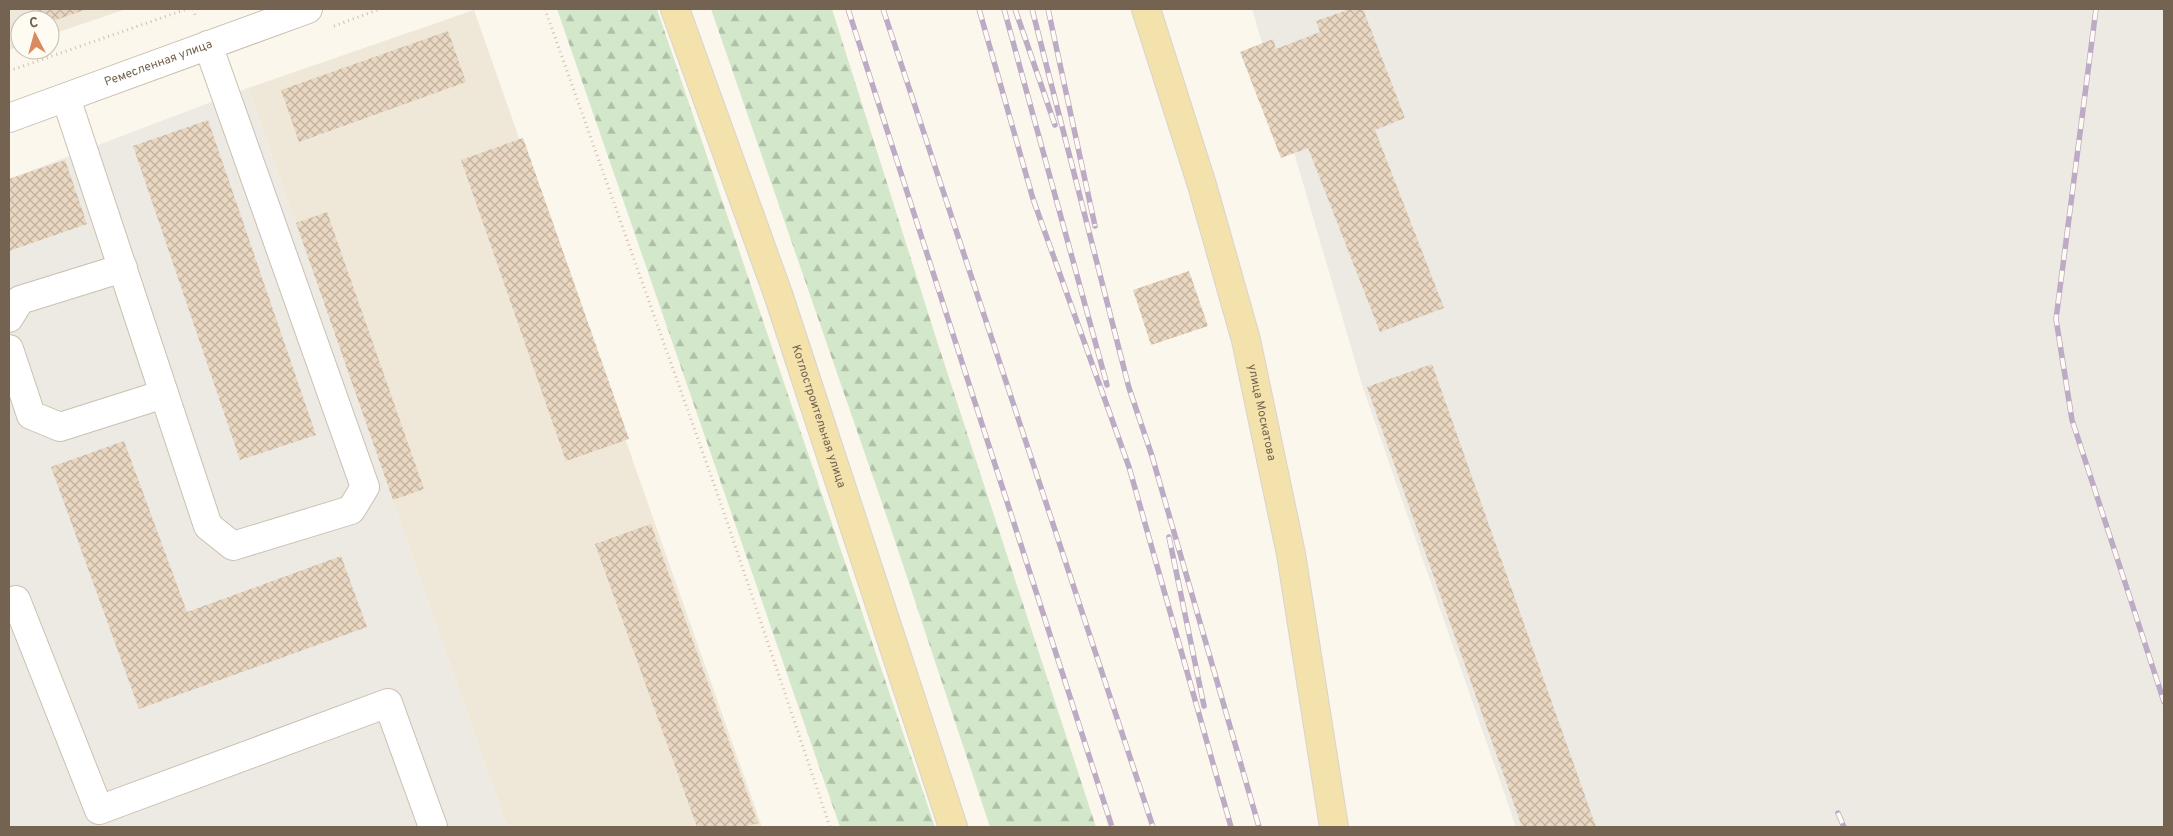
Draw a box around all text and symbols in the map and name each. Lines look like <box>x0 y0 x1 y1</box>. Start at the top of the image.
north arrow <box>10 10 60 60</box>
text: С <box>28 15 39 32</box>
street label: Ремесленная улица <box>102 37 215 91</box>
street label: Котлостроительная улица <box>787 343 849 490</box>
street label: улица Москатова <box>1243 363 1279 462</box>

